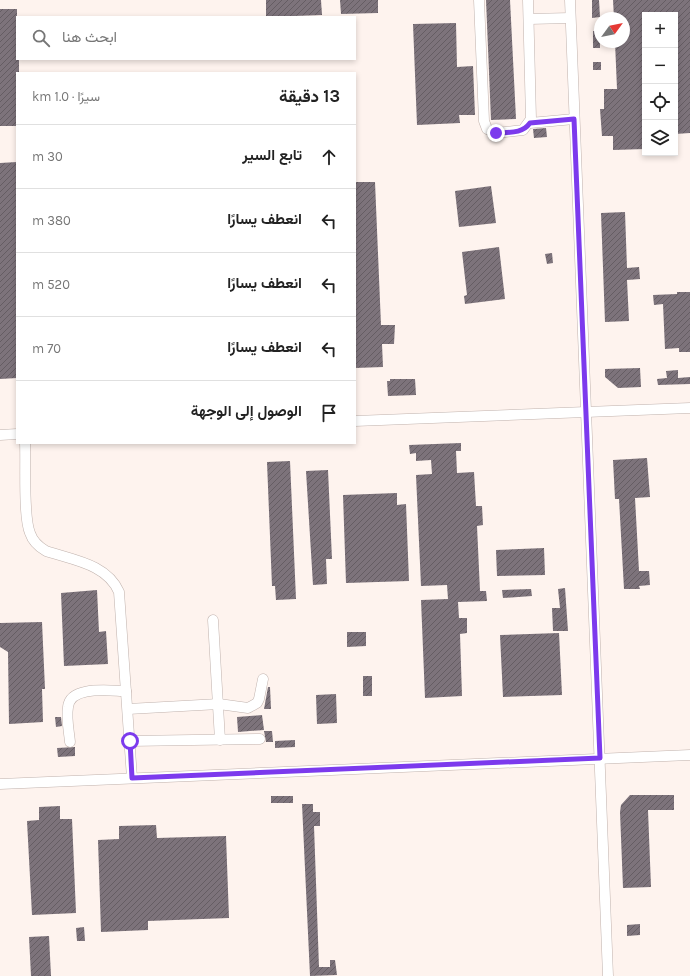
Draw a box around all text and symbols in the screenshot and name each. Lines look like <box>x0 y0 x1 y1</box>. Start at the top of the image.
north arrow <box>594 12 630 48</box>
map controls <box>642 12 678 156</box>
button: + <box>642 12 678 48</box>
search box <box>16 16 356 60</box>
icon: search <box>30 27 52 49</box>
text: ابحث هنا <box>62 28 117 46</box>
button: − <box>642 48 678 84</box>
button: locate <box>642 84 678 120</box>
text: 13 دقيقة <box>279 86 340 106</box>
text: سيرًا · 1.0 km <box>32 89 100 104</box>
button: layers <box>642 120 678 156</box>
route end <box>487 124 505 142</box>
text: تابع السير <box>242 146 302 164</box>
icon: ahead <box>318 146 340 168</box>
text: 30 m <box>32 149 63 164</box>
text: انعطف يسارًا <box>227 210 302 228</box>
icon: left <box>318 210 340 232</box>
text: 380 m <box>32 213 71 228</box>
text: انعطف يسارًا <box>227 274 302 292</box>
icon: left <box>318 274 340 296</box>
text: 520 m <box>32 277 70 292</box>
text: انعطف يسارًا <box>227 338 302 356</box>
icon: left <box>318 338 340 360</box>
text: 70 m <box>32 341 61 356</box>
text: الوصول إلى الوجهة <box>191 402 302 420</box>
icon: arrive <box>318 402 340 424</box>
route start <box>121 732 139 750</box>

